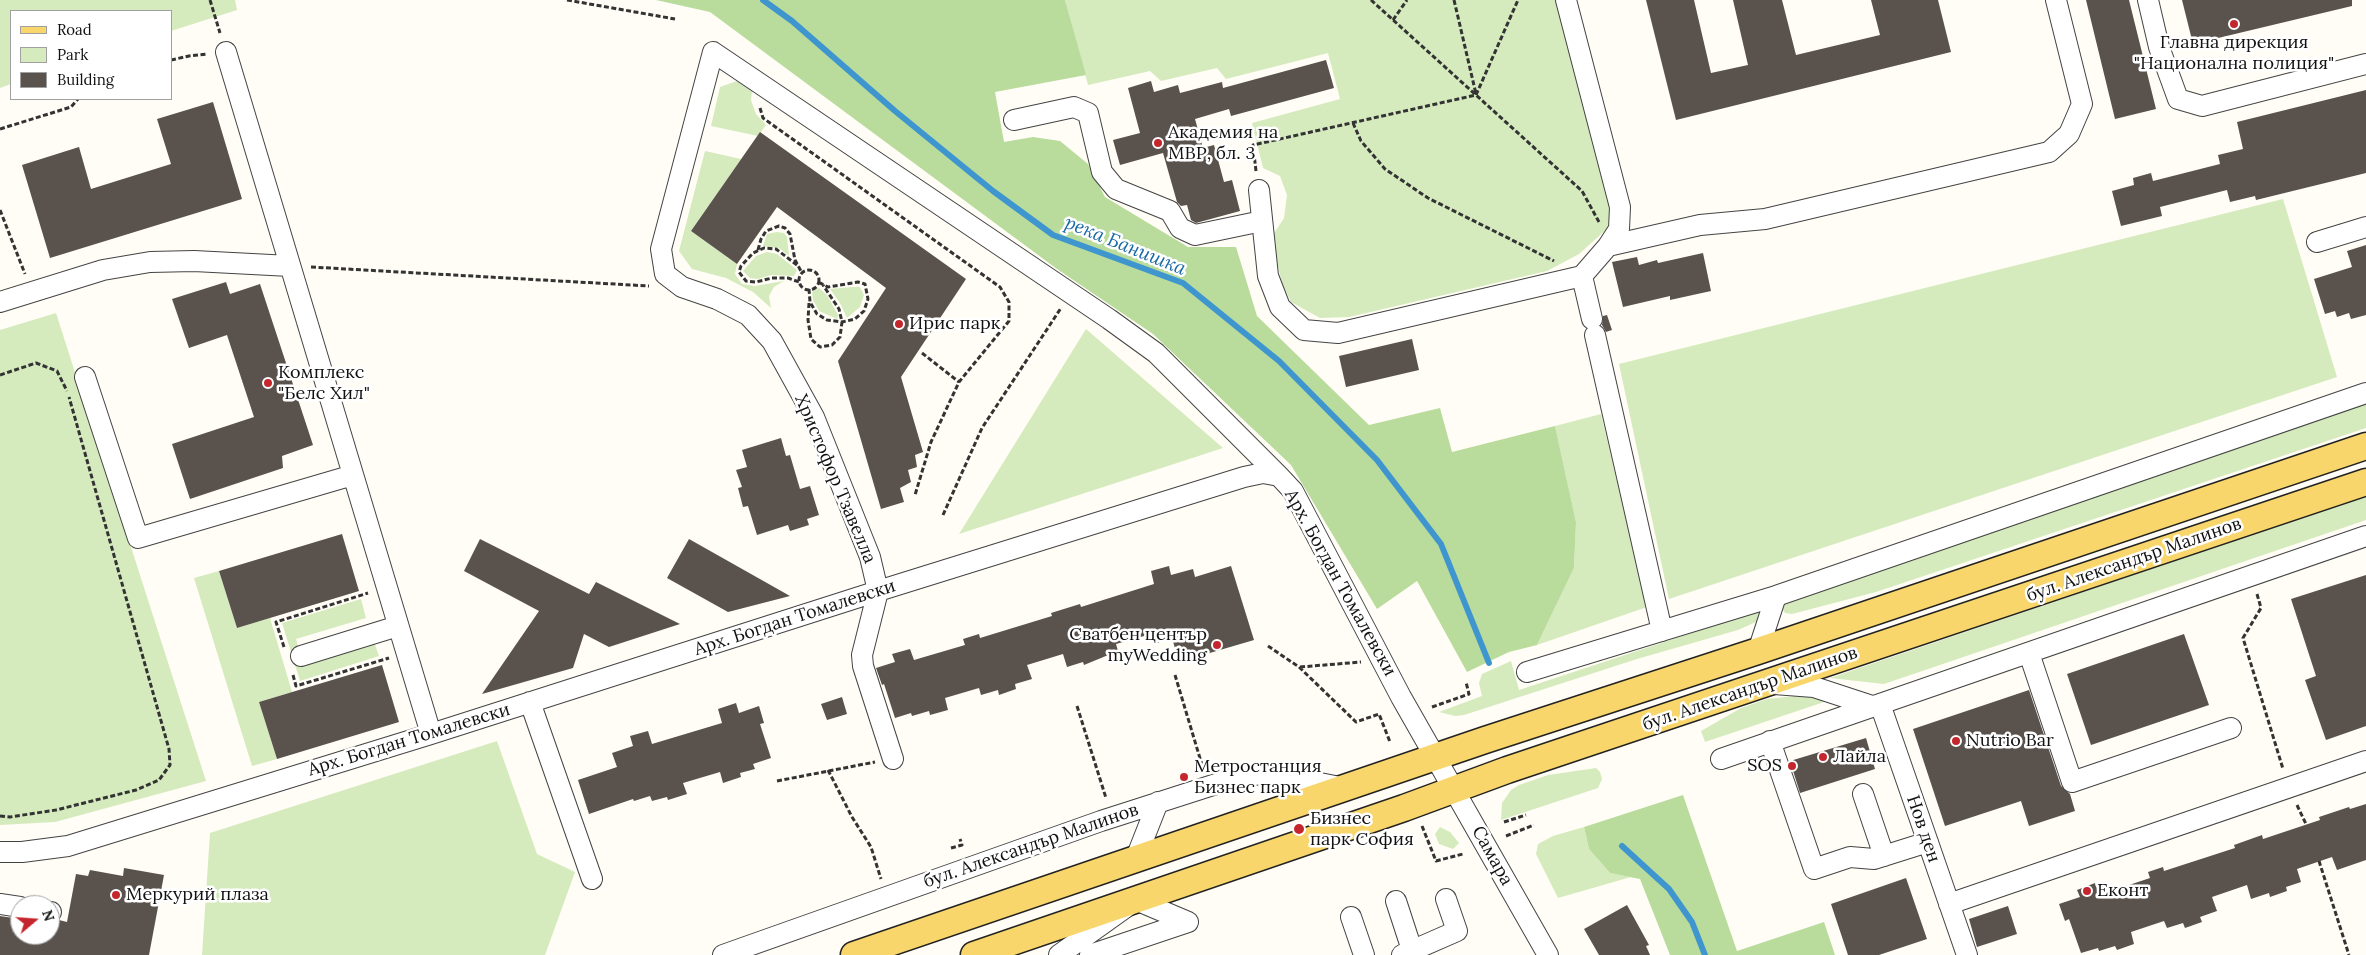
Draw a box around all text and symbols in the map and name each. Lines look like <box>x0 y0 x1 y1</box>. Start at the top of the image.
legend <box>10 10 172 100</box>
marker: Главна дирекция "Национална полиция" <box>2228 18 2240 30</box>
text: Road <box>57 20 92 39</box>
place label: Главна дирекция "Национална полиция" <box>2134 32 2334 74</box>
text: Park <box>57 45 88 64</box>
text: Building <box>57 70 114 89</box>
place label: Академия на МВР, бл. 3 <box>1168 122 1278 164</box>
marker: Академия на МВР, бл. 3 <box>1152 137 1164 149</box>
water label: река Банишка <box>1061 211 1189 281</box>
place label: Ирис парк <box>909 313 1000 335</box>
marker: Ирис парк <box>893 318 905 330</box>
place label: Комплекс "Белс Хил" <box>278 362 370 404</box>
marker: Комплекс "Белс Хил" <box>262 377 274 389</box>
street label: Христофор Тзавелла <box>790 391 880 567</box>
street label: Арх. Богдан Томалевски <box>1280 486 1400 680</box>
street label: бул. Александър Малинов <box>2024 513 2244 607</box>
street label: Арх. Богдан Томалевски <box>692 575 898 661</box>
place label: Сватбен център myWedding <box>1069 624 1207 666</box>
marker: Сватбен център myWedding <box>1211 639 1223 651</box>
street label: бул. Александър Малинов <box>1640 642 1860 736</box>
street label: Арх. Богдан Томалевски <box>305 699 513 781</box>
place label: Nutrio Bar <box>1966 730 2054 752</box>
marker: Nutrio Bar <box>1950 735 1962 747</box>
place label: Лайла <box>1833 746 1886 768</box>
marker: Лайла <box>1817 751 1829 763</box>
place label: SOS <box>1747 755 1782 777</box>
place label: Метростанция Бизнес парк <box>1194 756 1322 799</box>
marker: SOS <box>1786 760 1798 772</box>
marker: Метростанция Бизнес парк <box>1178 771 1190 783</box>
street label: Нов ден <box>1901 792 1945 866</box>
street label: бул. Александър Малинов <box>921 799 1141 893</box>
place label: Бизнес парк София <box>1310 808 1414 851</box>
marker: Бизнес парк София <box>1292 822 1306 836</box>
street label: Самара <box>1467 823 1517 889</box>
place label: Еконт <box>2097 880 2148 902</box>
place label: Меркурий плаза <box>126 884 269 906</box>
marker: Еконт <box>2081 885 2093 897</box>
marker: Меркурий плаза <box>110 889 122 901</box>
north arrow <box>10 895 60 945</box>
text: N <box>38 908 59 924</box>

